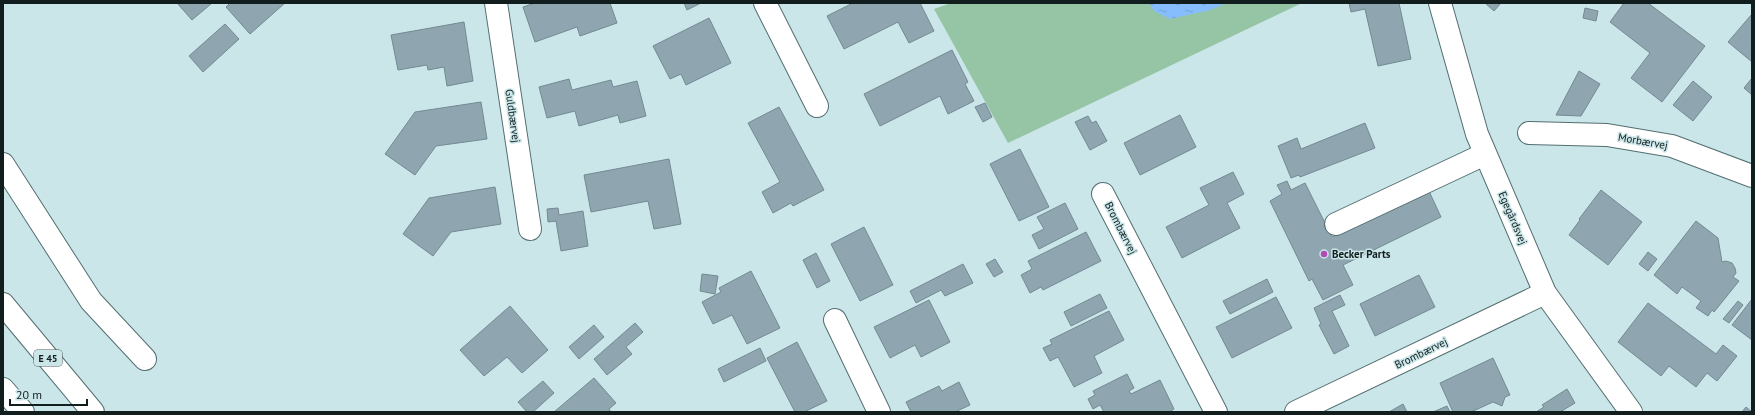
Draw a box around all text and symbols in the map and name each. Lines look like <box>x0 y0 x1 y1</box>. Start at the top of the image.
street label: Guldbærvej <box>502 88 524 144</box>
street label: Morbærvej <box>1617 130 1669 152</box>
street label: Egegårdsvej <box>1495 189 1531 247</box>
street label: Brombærvej <box>1102 199 1140 257</box>
place label: Becker Parts <box>1332 247 1391 261</box>
marker: Becker Parts <box>1319 249 1329 259</box>
street label: Brombærvej <box>1392 334 1450 372</box>
road number: E 45 <box>34 350 62 366</box>
scale bar <box>10 381 87 407</box>
text: 20 m <box>16 387 42 402</box>

